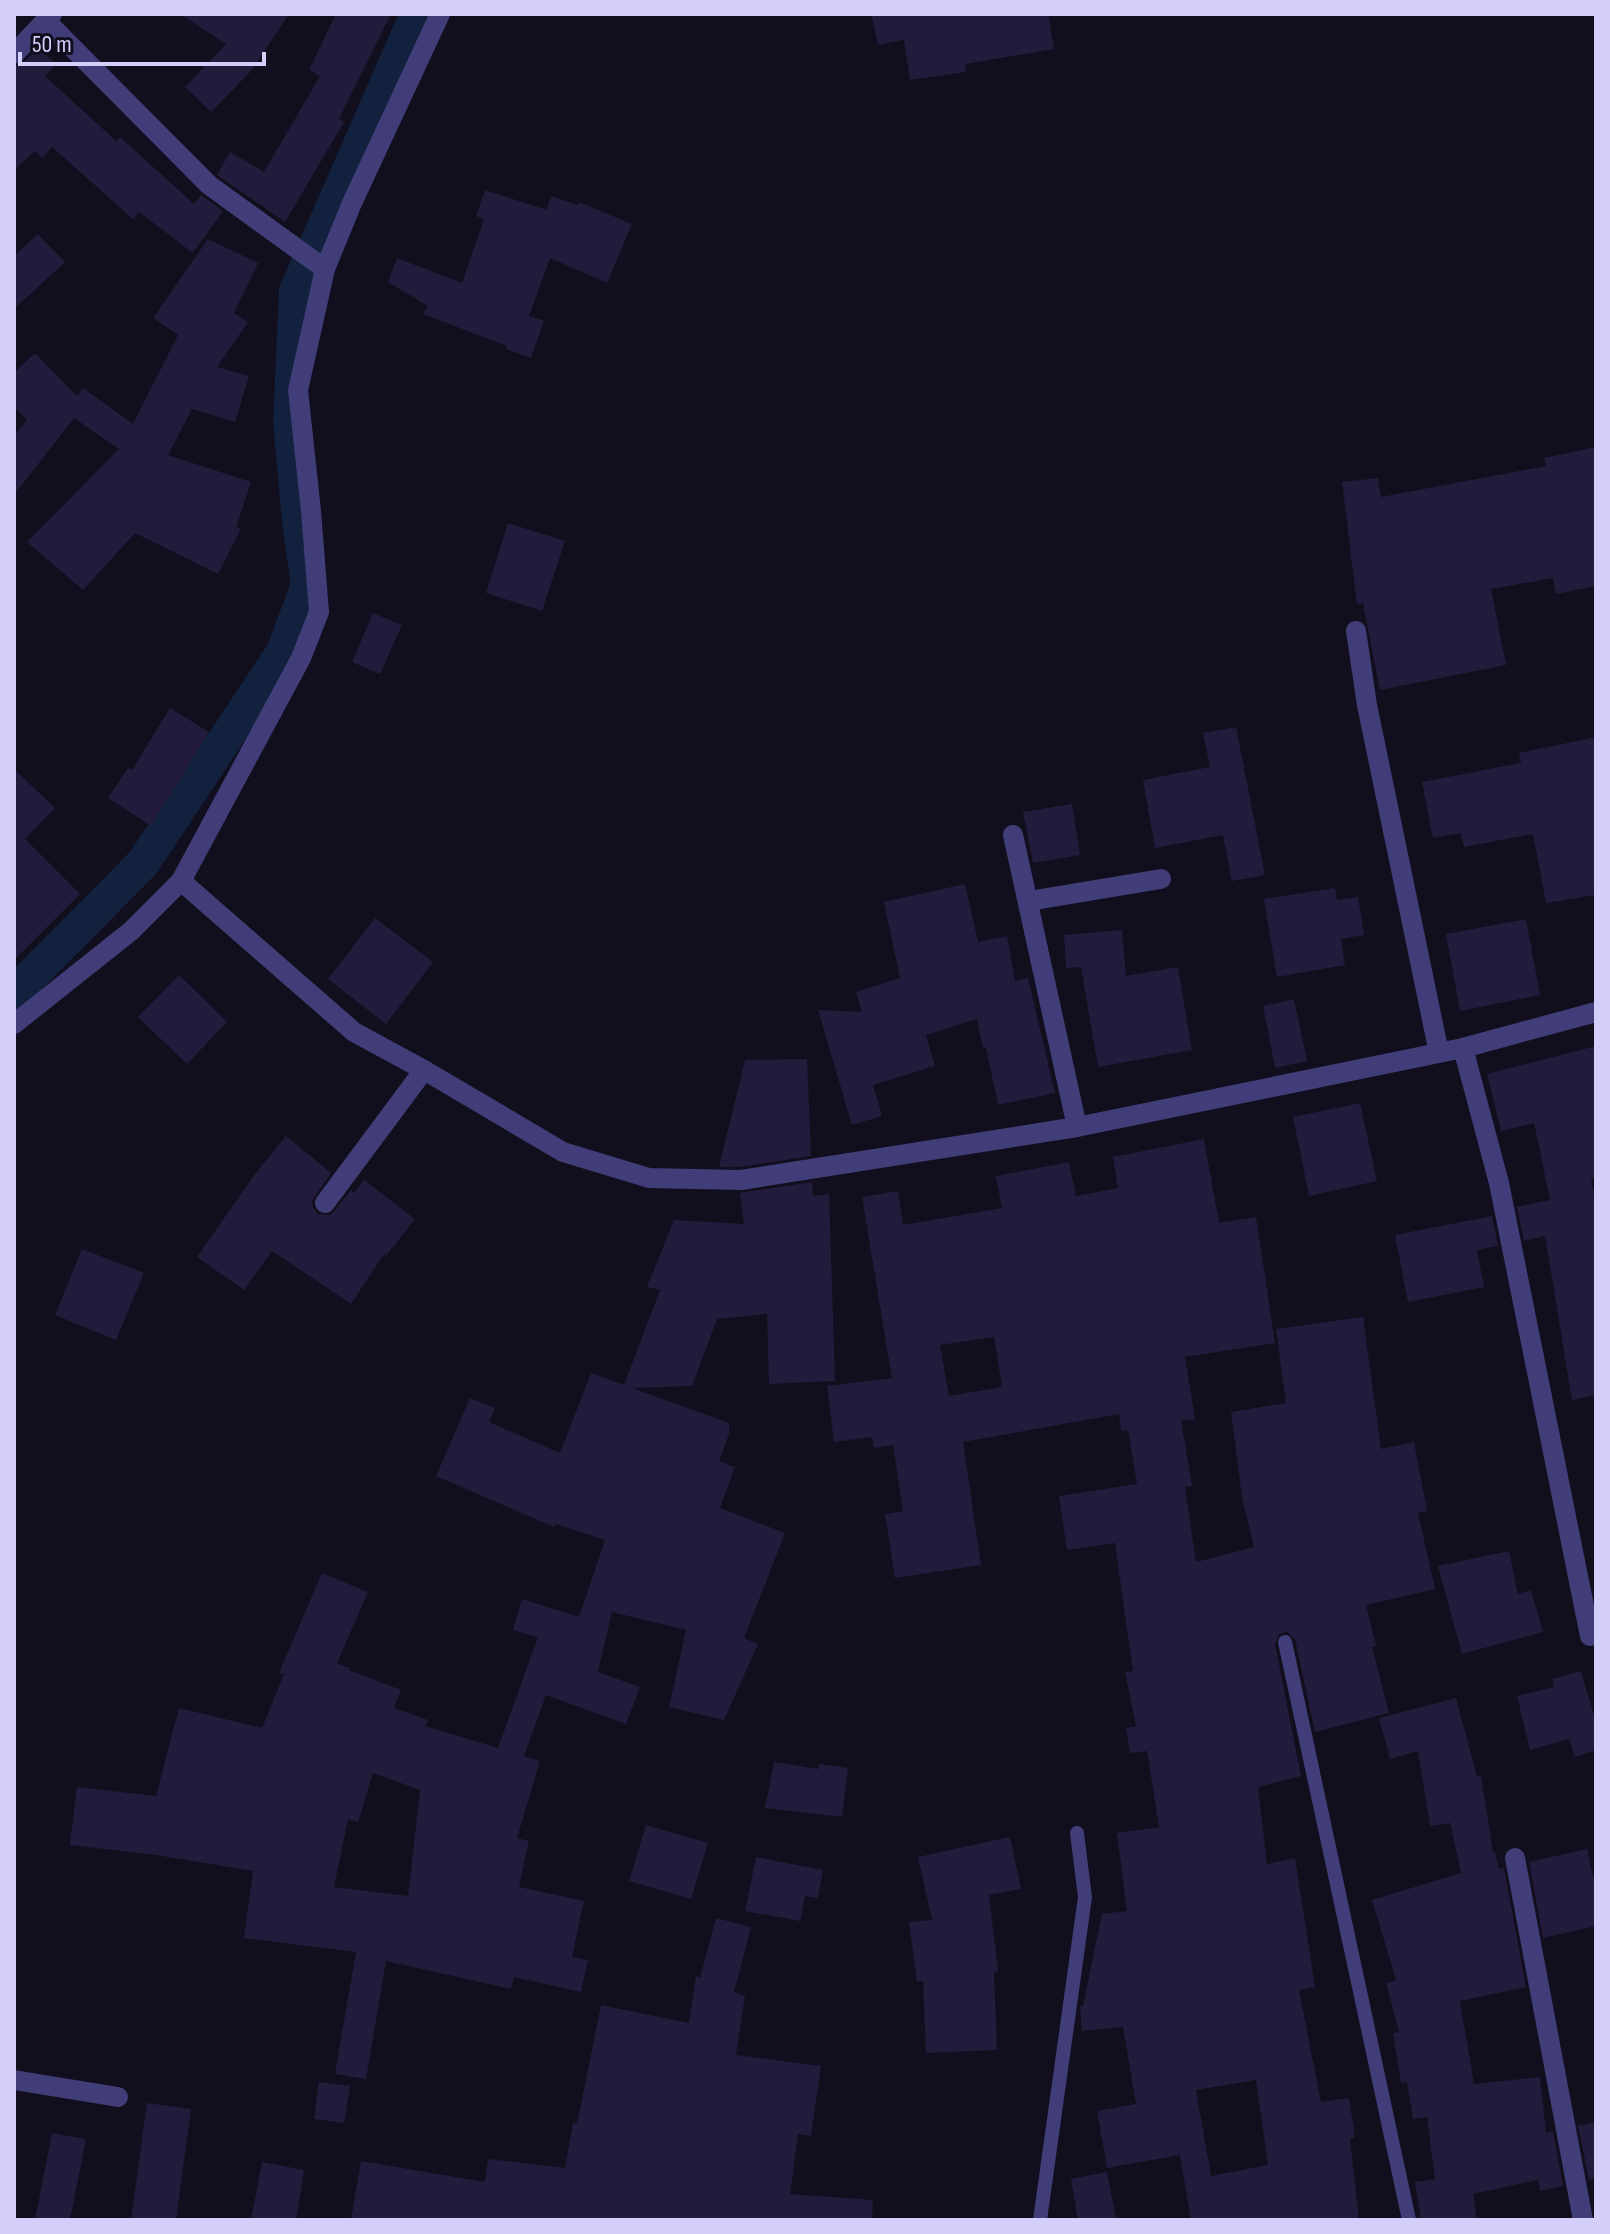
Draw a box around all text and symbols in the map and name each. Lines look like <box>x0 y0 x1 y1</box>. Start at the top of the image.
scale bar <box>20 16 264 66</box>
text: 50 m <box>32 30 72 59</box>

